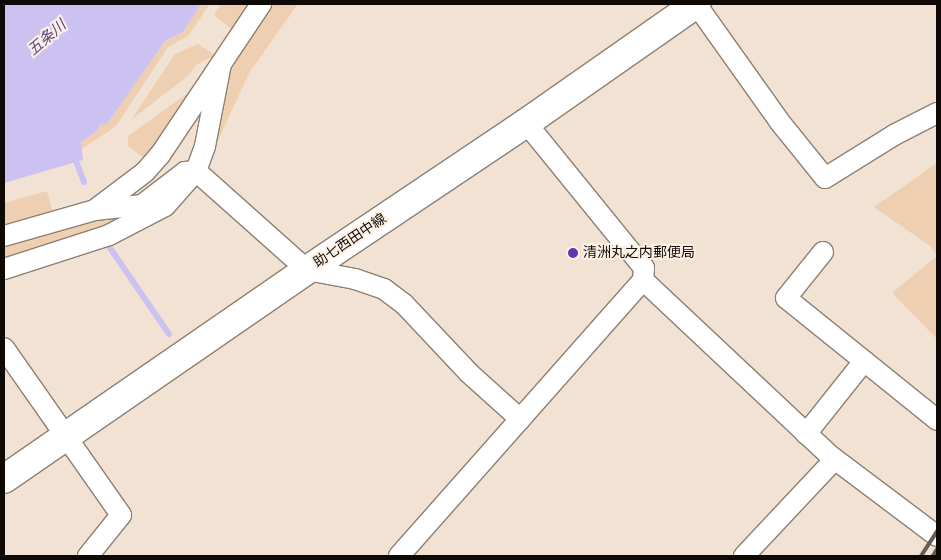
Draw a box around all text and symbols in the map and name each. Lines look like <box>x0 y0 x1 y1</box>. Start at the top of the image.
water label: 五条川 <box>24 16 70 60</box>
street label: 助七西田中線 <box>310 211 390 271</box>
place label: 清洲丸之内郵便局 <box>583 245 695 261</box>
marker: 清洲丸之内郵便局 <box>567 247 579 259</box>

